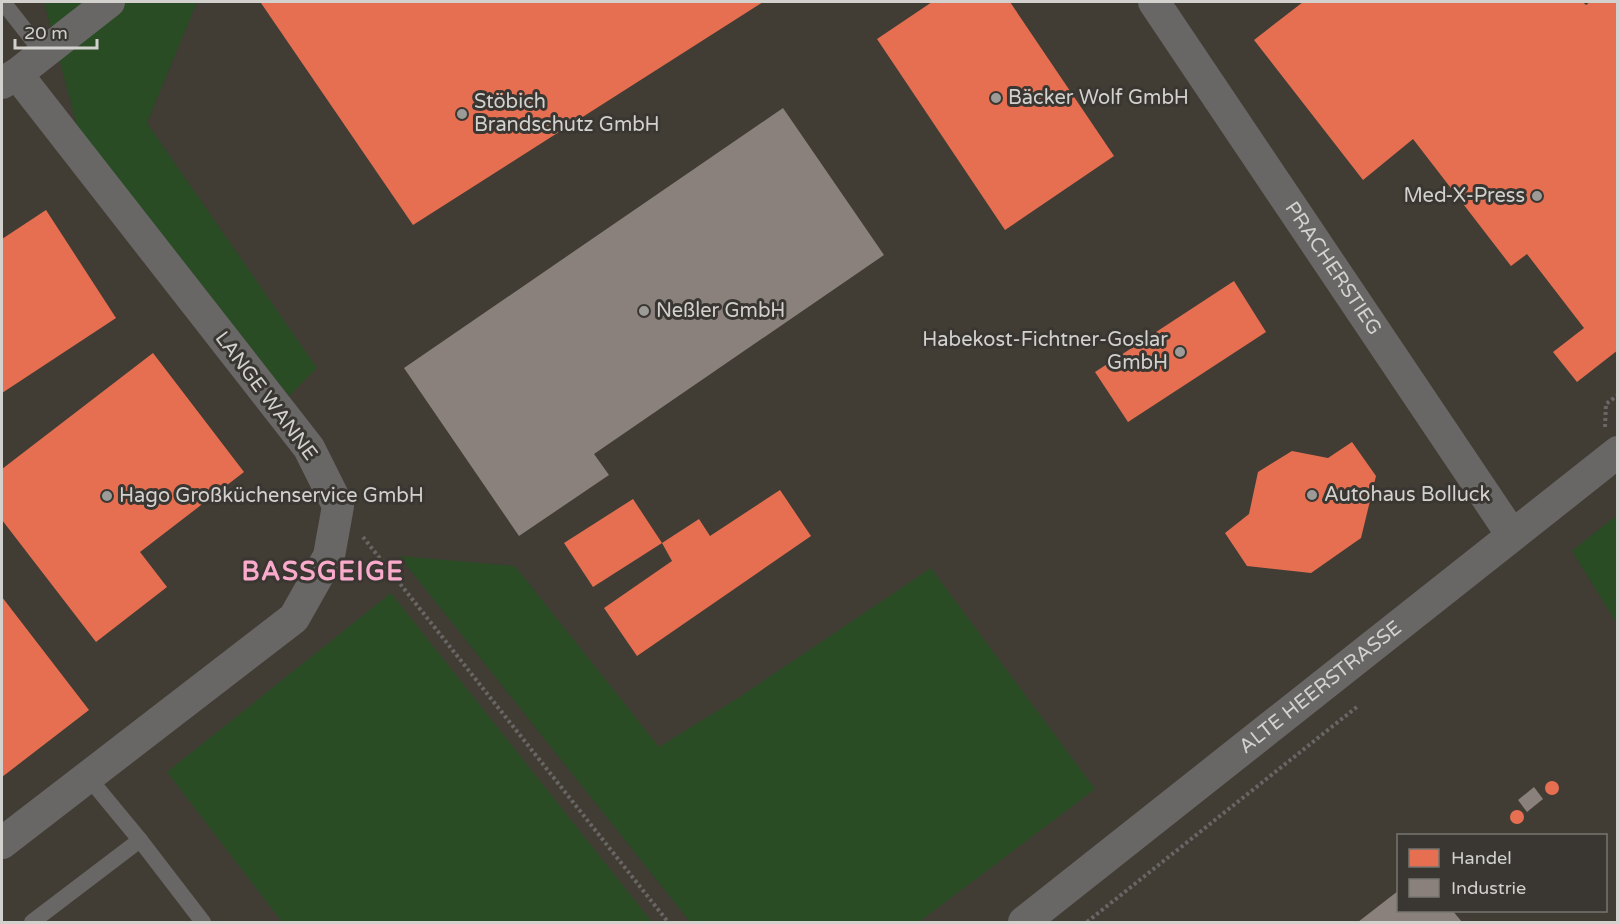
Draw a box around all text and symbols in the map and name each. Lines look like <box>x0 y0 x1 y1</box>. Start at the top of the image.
scale bar <box>15 12 98 50</box>
text: 20 m <box>24 22 68 44</box>
place label: Bäcker Wolf GmbH <box>1008 86 1189 110</box>
place label: Stöbich Brandschutz GmbH <box>474 90 660 137</box>
marker: Bäcker Wolf GmbH <box>989 91 1003 105</box>
marker: Stöbich Brandschutz GmbH <box>455 107 469 121</box>
place label: Med-X-Press <box>1404 184 1525 208</box>
marker: Med-X-Press <box>1530 189 1544 203</box>
street label: PRACHERSTIEG <box>1280 197 1386 340</box>
place label: Neßler GmbH <box>656 299 785 323</box>
marker: Neßler GmbH <box>637 304 651 318</box>
street label: LANGE WANNE <box>210 327 322 465</box>
place label: Habekost-Fichtner-Goslar GmbH <box>922 328 1168 375</box>
marker: Habekost-Fichtner-Goslar GmbH <box>1173 345 1187 359</box>
place label: Autohaus Bolluck <box>1324 483 1491 507</box>
place label: Hago Großküchenservice GmbH <box>119 484 424 508</box>
marker: Autohaus Bolluck <box>1305 488 1319 502</box>
marker: Hago Großküchenservice GmbH <box>100 489 114 503</box>
district label: BASSGEIGE <box>242 556 404 587</box>
street label: ALTE HEERSTRASSE <box>1234 616 1406 759</box>
legend <box>1397 834 1607 912</box>
text: Handel <box>1451 847 1512 869</box>
text: Industrie <box>1451 877 1526 899</box>

